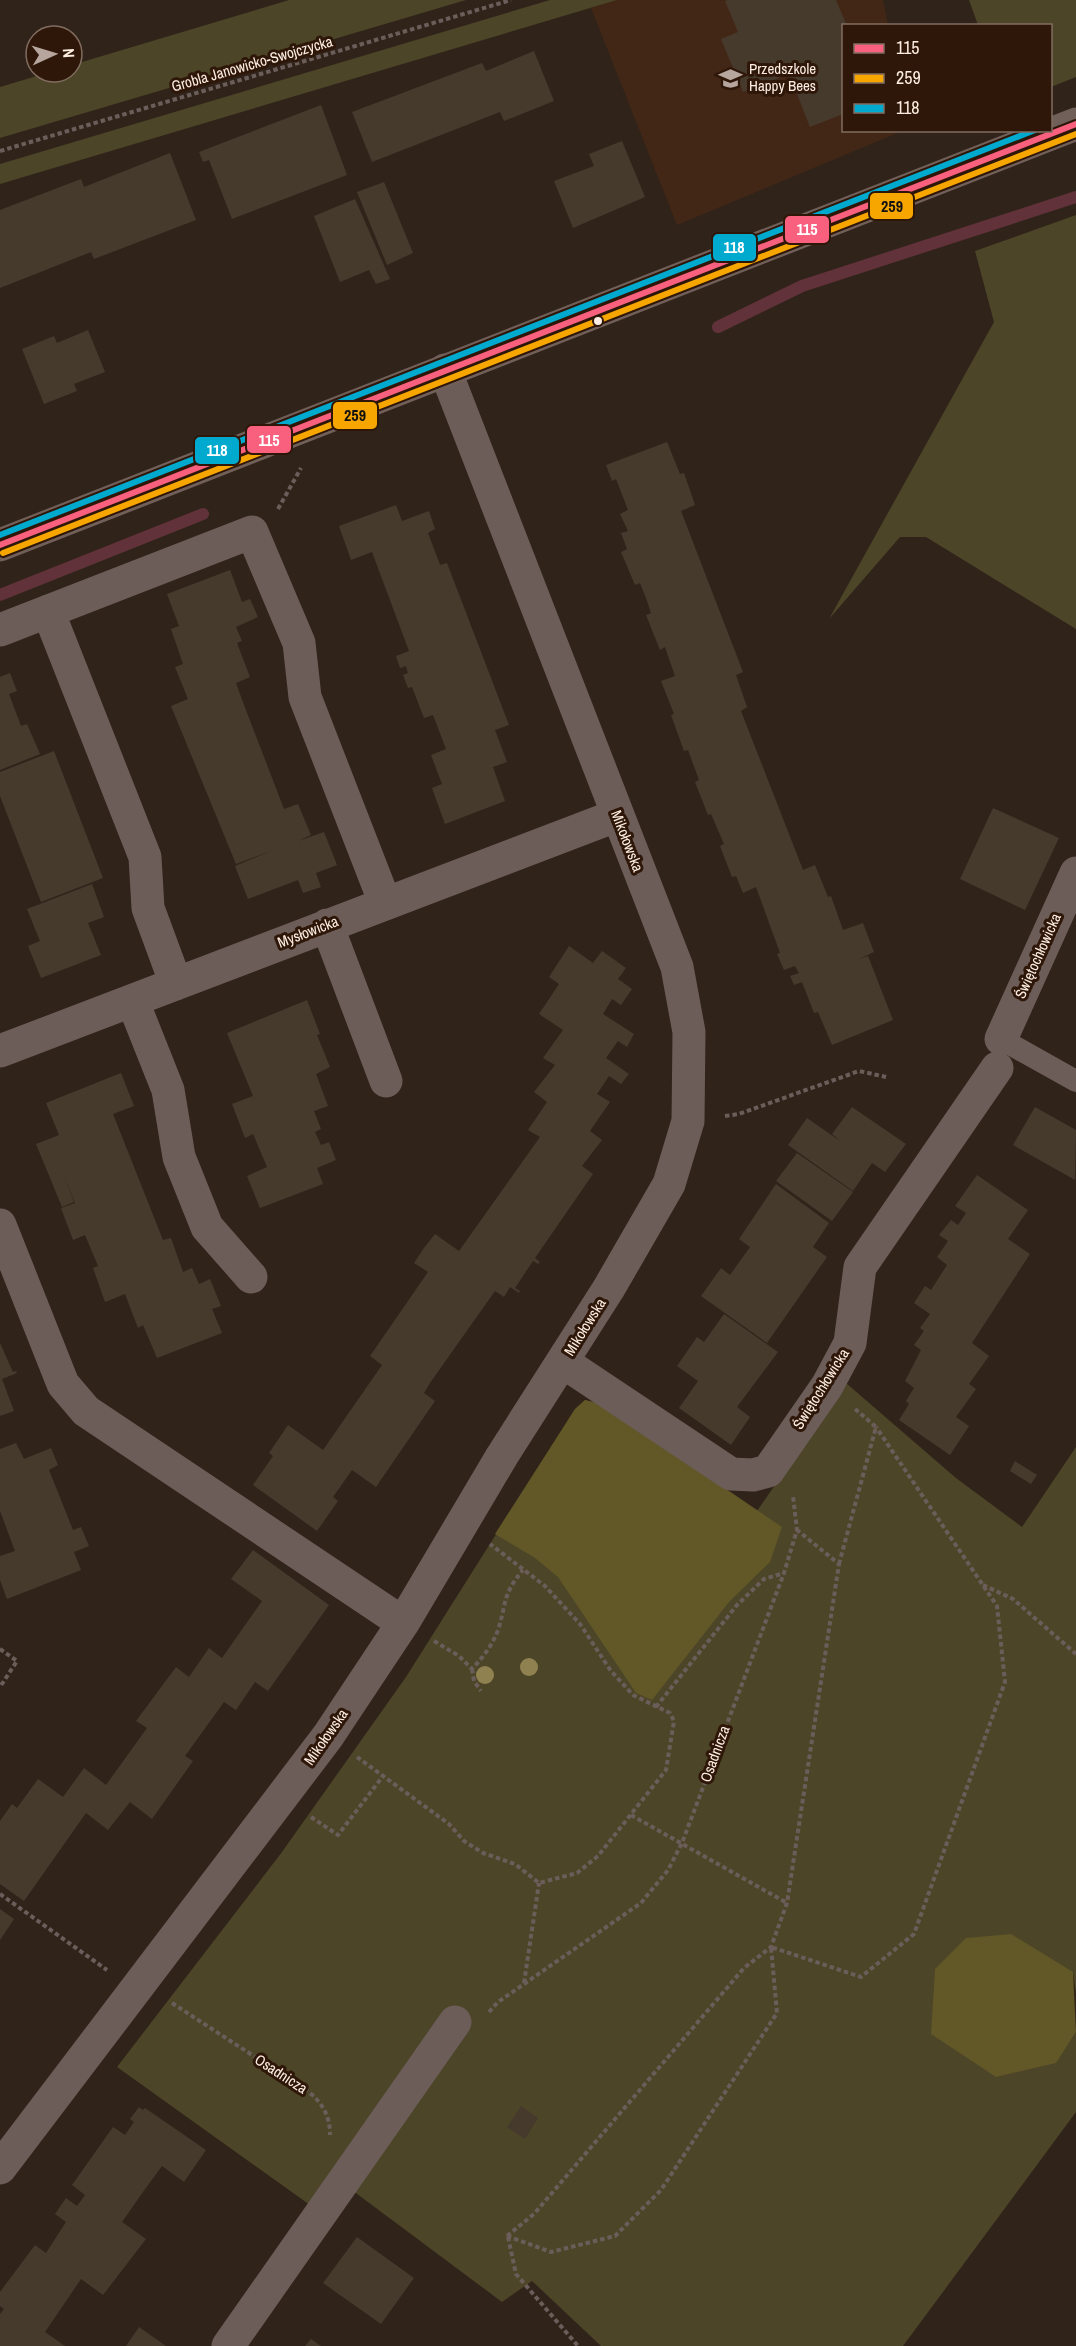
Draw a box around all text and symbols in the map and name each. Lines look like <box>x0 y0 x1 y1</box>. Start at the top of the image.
north arrow <box>24 24 84 84</box>
legend <box>842 24 1052 132</box>
street label: Grobla Janowicko-Swojczycka <box>169 30 335 97</box>
text: 115 <box>896 35 920 60</box>
text: N <box>58 47 80 58</box>
place label: Przedszkole Happy Bees <box>749 58 816 96</box>
school or university icon: Przedszkole Happy Bees <box>718 65 744 91</box>
text: 259 <box>896 65 921 90</box>
text: 118 <box>896 95 920 120</box>
line badge: 259 <box>869 192 914 220</box>
text: 259 <box>881 195 903 217</box>
line badge: 115 <box>784 215 830 244</box>
text: 115 <box>796 218 818 240</box>
line badge: 118 <box>712 233 757 262</box>
text: 118 <box>723 236 745 258</box>
unlabelled marker <box>592 315 604 327</box>
line badge: 259 <box>332 401 378 430</box>
text: 259 <box>344 404 366 426</box>
line badge: 115 <box>246 425 292 454</box>
text: 115 <box>258 429 280 451</box>
line badge: 118 <box>194 436 240 465</box>
text: 118 <box>206 439 228 461</box>
street label: Mikołowska <box>606 807 649 875</box>
street label: Mysłowicka <box>274 910 341 953</box>
street label: Świętochłowicka <box>1009 910 1066 1002</box>
street label: Mikołowska <box>559 1294 611 1360</box>
street label: Świętochłowicka <box>787 1344 854 1433</box>
street label: Mikołowska <box>299 1704 353 1769</box>
street label: Osadnicza <box>695 1722 735 1785</box>
street label: Osadnicza <box>251 2049 312 2098</box>

